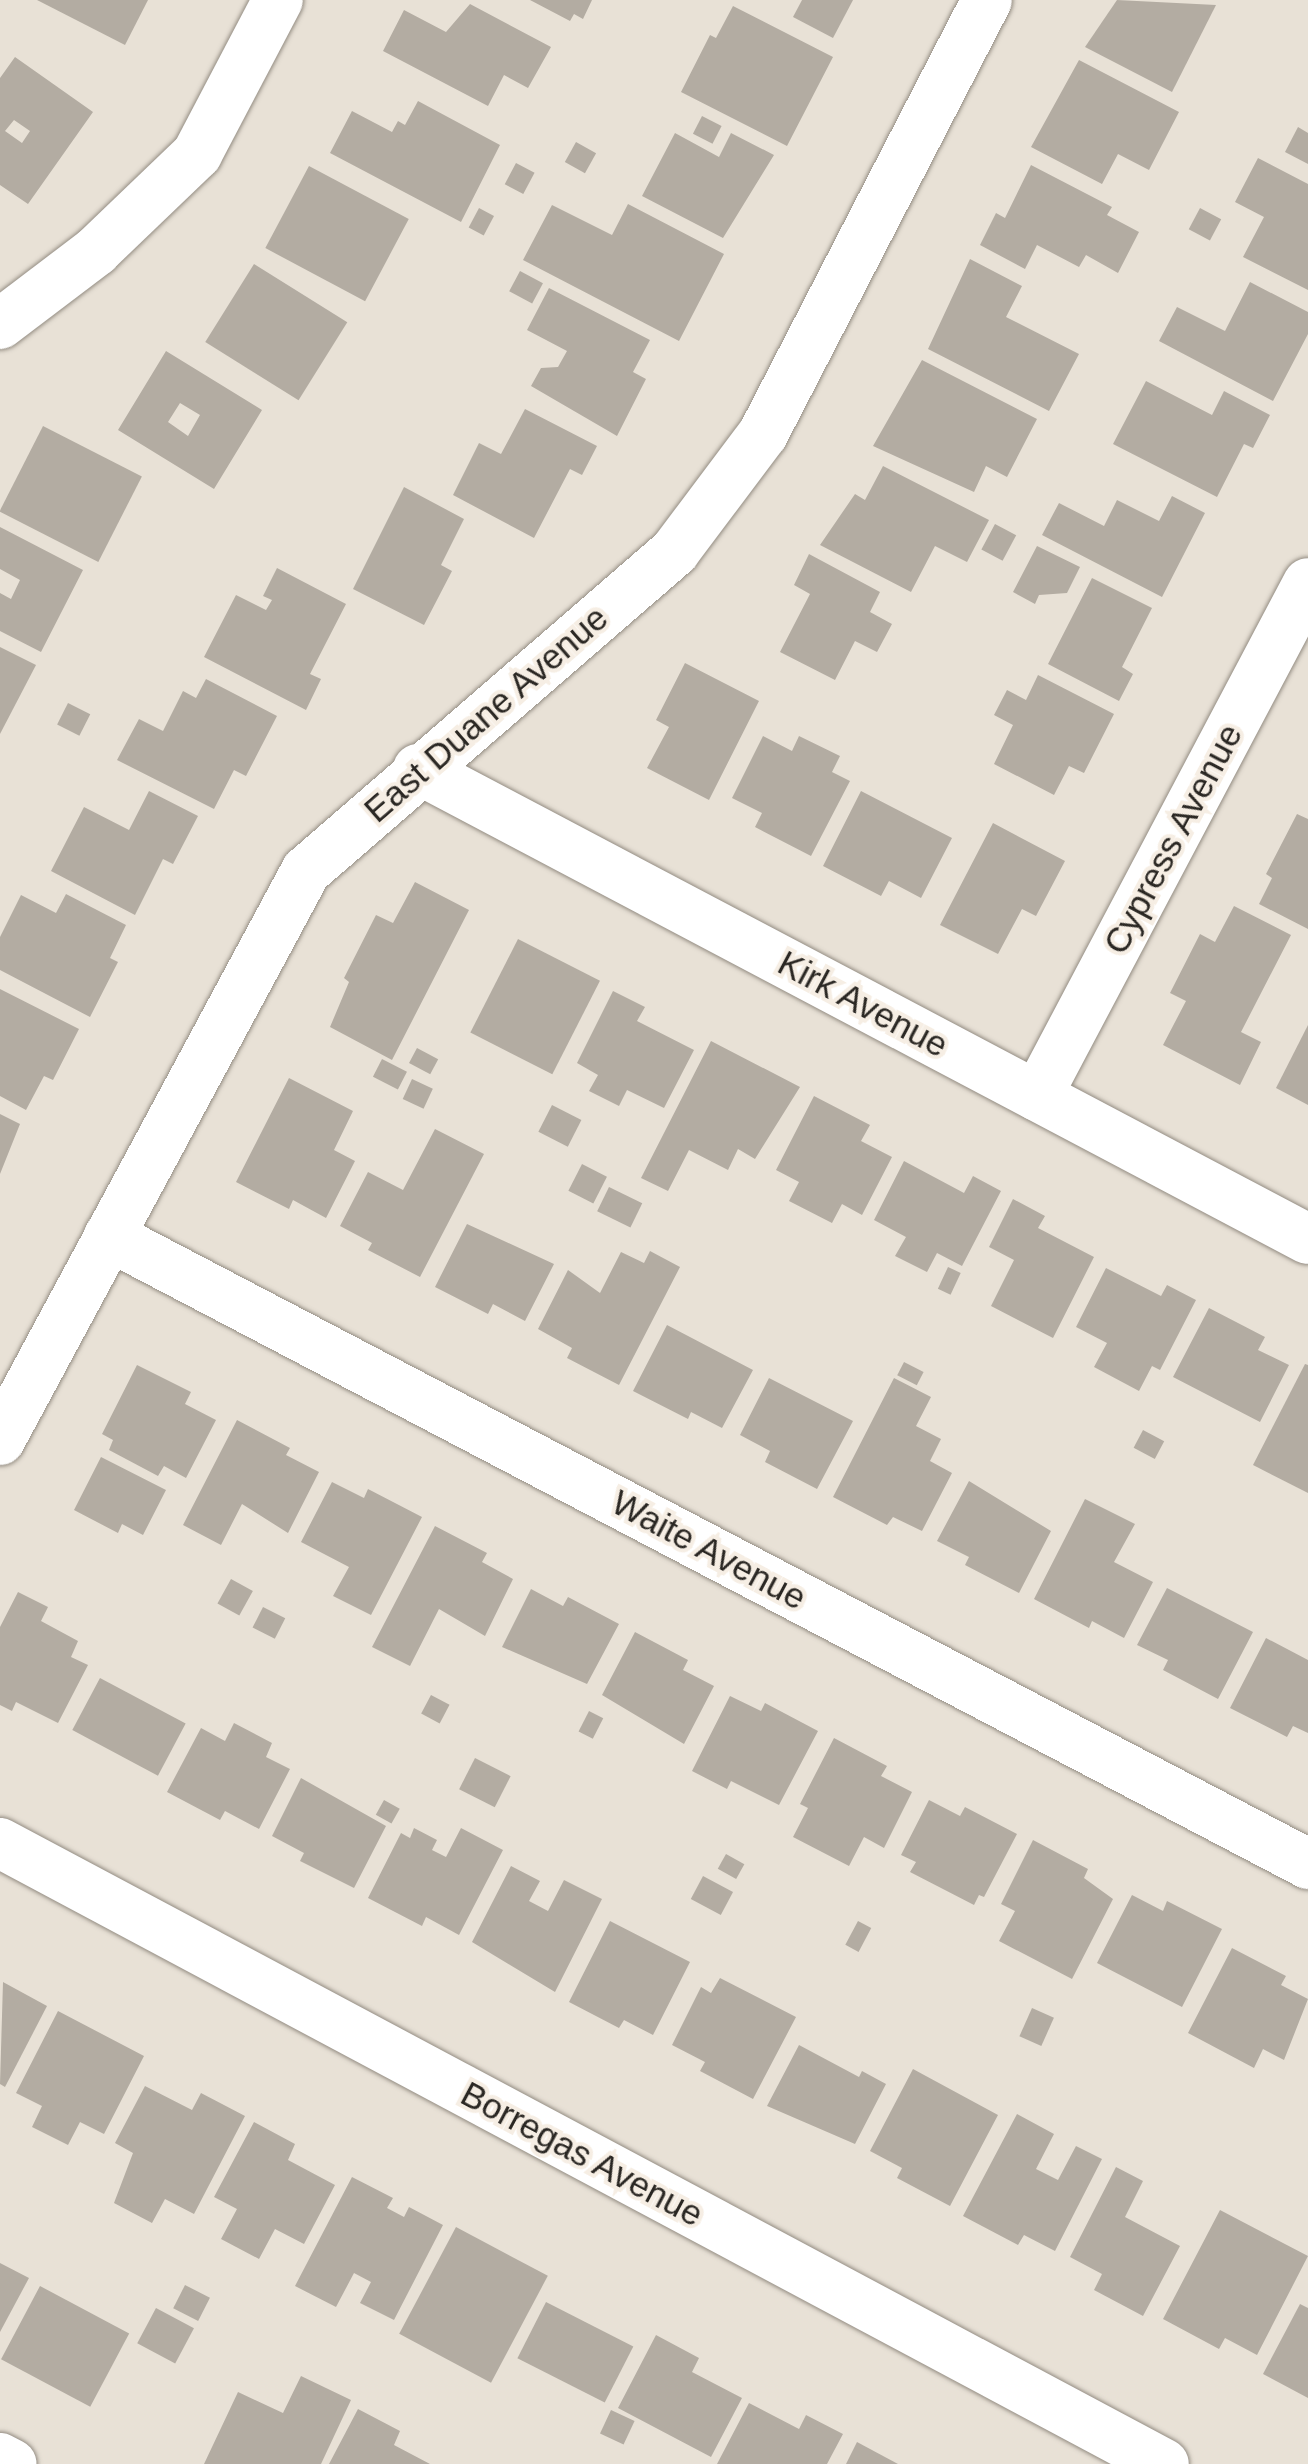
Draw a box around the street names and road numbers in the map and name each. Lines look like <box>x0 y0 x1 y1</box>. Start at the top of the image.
street label: East Duane Avenue <box>355 596 617 832</box>
street label: Cypress Avenue <box>1094 716 1252 962</box>
street label: Kirk Avenue <box>770 941 956 1067</box>
street label: Waite Avenue <box>604 1481 814 1619</box>
street label: Borregas Avenue <box>453 2072 711 2236</box>

